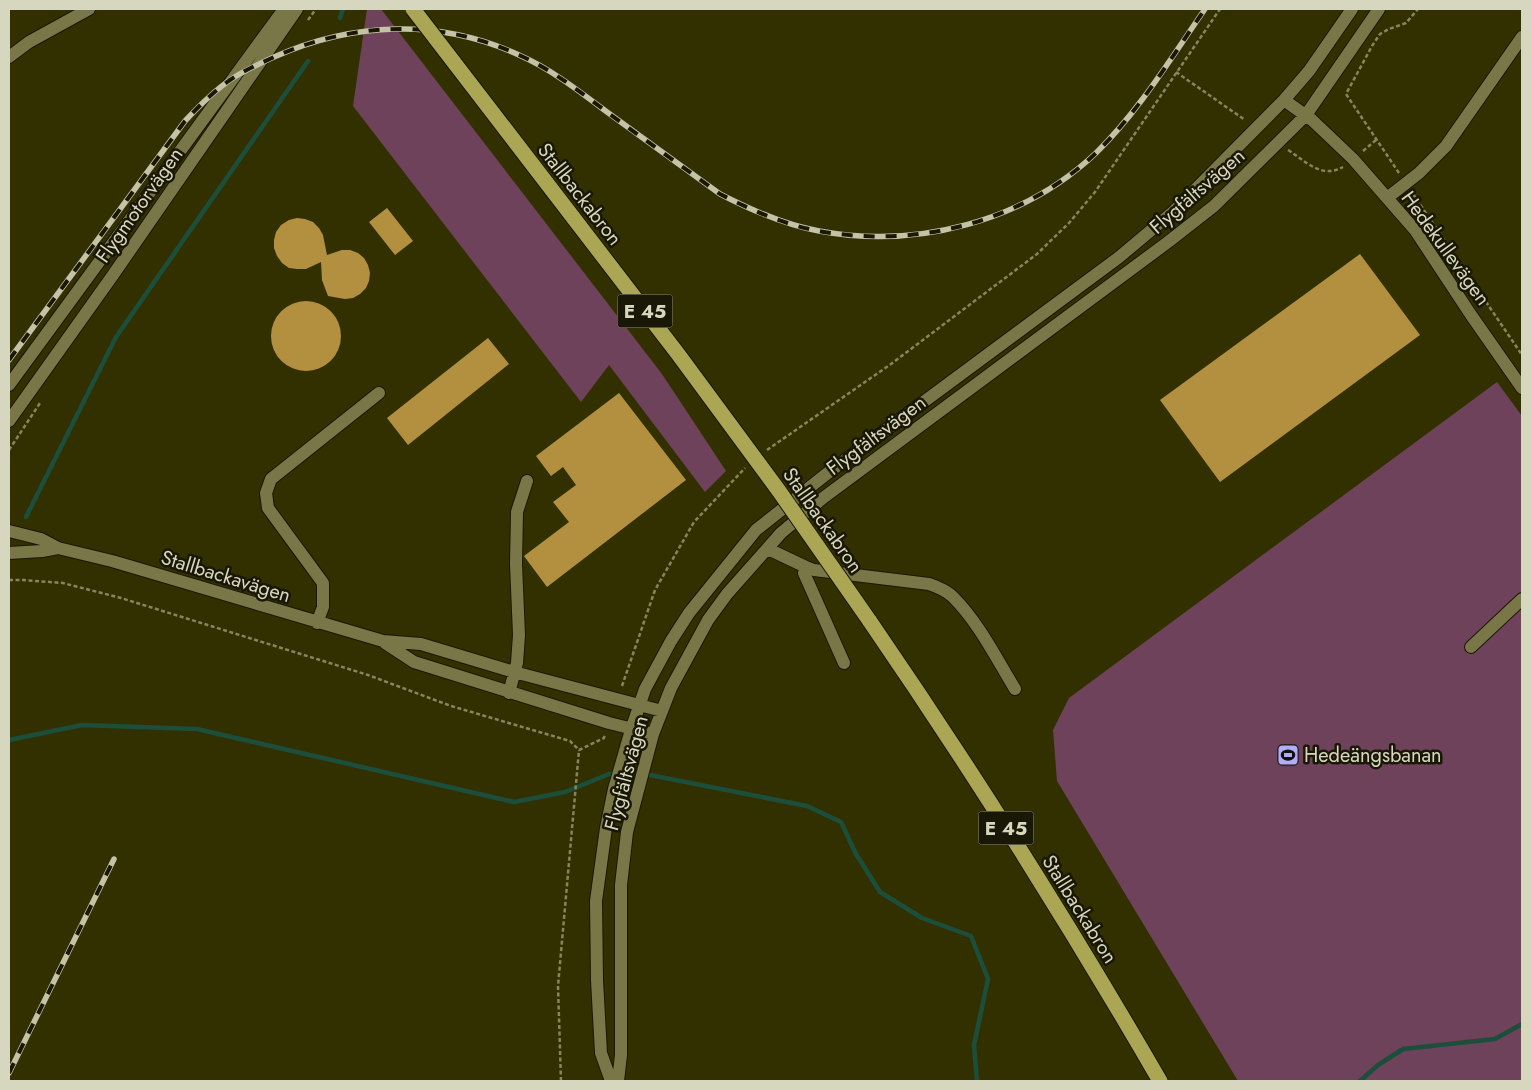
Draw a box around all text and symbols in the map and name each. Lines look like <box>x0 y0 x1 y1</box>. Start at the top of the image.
street label: Stallbackabron <box>530 137 629 252</box>
street label: Flygmotorvägen <box>89 142 190 269</box>
street label: Flygfältsvägen <box>1143 142 1251 241</box>
street label: Hedekullevägen <box>1394 185 1497 312</box>
road number: E 45 <box>618 294 672 328</box>
street label: Flygfältsvägen <box>820 388 932 482</box>
street label: Stallbackabron <box>775 462 870 579</box>
street label: Stallbackavägen <box>157 543 294 610</box>
street label: Flygfältsvägen <box>597 712 656 834</box>
place label: Hedeängsbanan <box>1304 741 1442 770</box>
sports icon: Hedeängsbanan <box>1276 743 1300 767</box>
road number: E 45 <box>978 811 1034 844</box>
street label: Stallbackabron <box>1035 849 1124 969</box>

